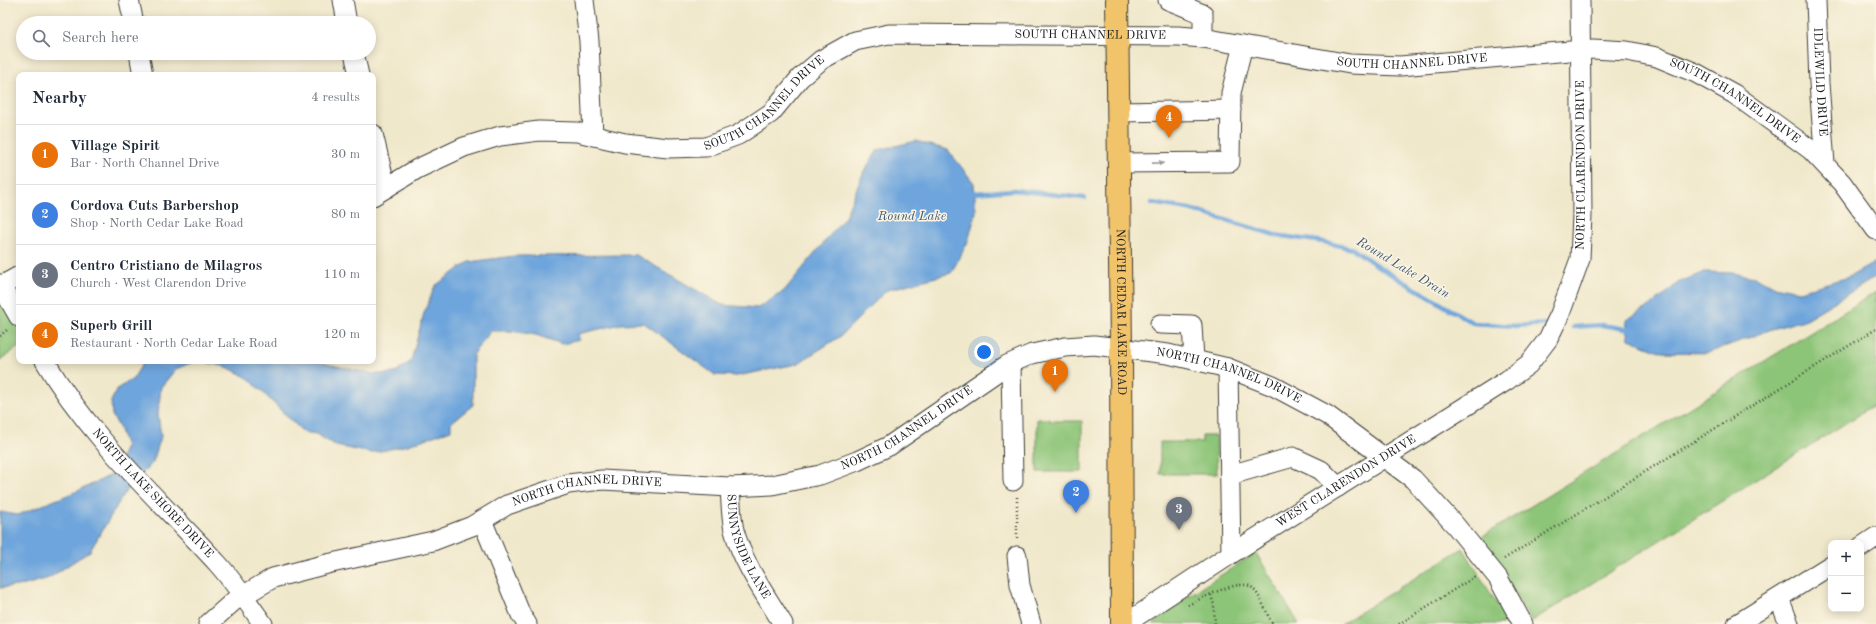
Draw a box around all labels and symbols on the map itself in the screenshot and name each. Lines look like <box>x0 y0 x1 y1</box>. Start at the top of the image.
street label: IDLEWILD DRIVE <box>1811 27 1829 137</box>
street label: SOUTH CHANNEL DRIVE <box>1015 29 1166 42</box>
street label: SOUTH CHANNEL DRIVE <box>1335 52 1488 72</box>
street label: SOUTH CHANNEL DRIVE <box>702 54 827 153</box>
street label: SOUTH CHANNEL DRIVE <box>1667 57 1802 146</box>
street label: NORTH CLARENDON DRIVE <box>1574 80 1588 250</box>
pin: 4 <box>1156 105 1182 138</box>
one-way arrow <box>1152 160 1165 166</box>
water label: Round Lake <box>877 210 946 223</box>
street label: NORTH CEDAR LAKE ROAD <box>1114 229 1127 395</box>
water label: Round Lake Drain <box>1353 235 1452 301</box>
your location <box>974 342 994 362</box>
street label: NORTH CHANNEL DRIVE <box>1155 347 1303 406</box>
pin: 1 <box>1042 359 1068 392</box>
street label: NORTH CHANNEL DRIVE <box>839 384 975 473</box>
street label: NORTH LAKE SHORE DRIVE <box>90 427 215 560</box>
street label: WEST CLARENDON DRIVE <box>1274 433 1418 530</box>
street label: NORTH CHANNEL DRIVE <box>510 474 662 509</box>
pin: 2 <box>1063 480 1089 513</box>
street label: SUNNYSIDE LANE <box>724 494 772 601</box>
pin: 3 <box>1166 497 1192 530</box>

